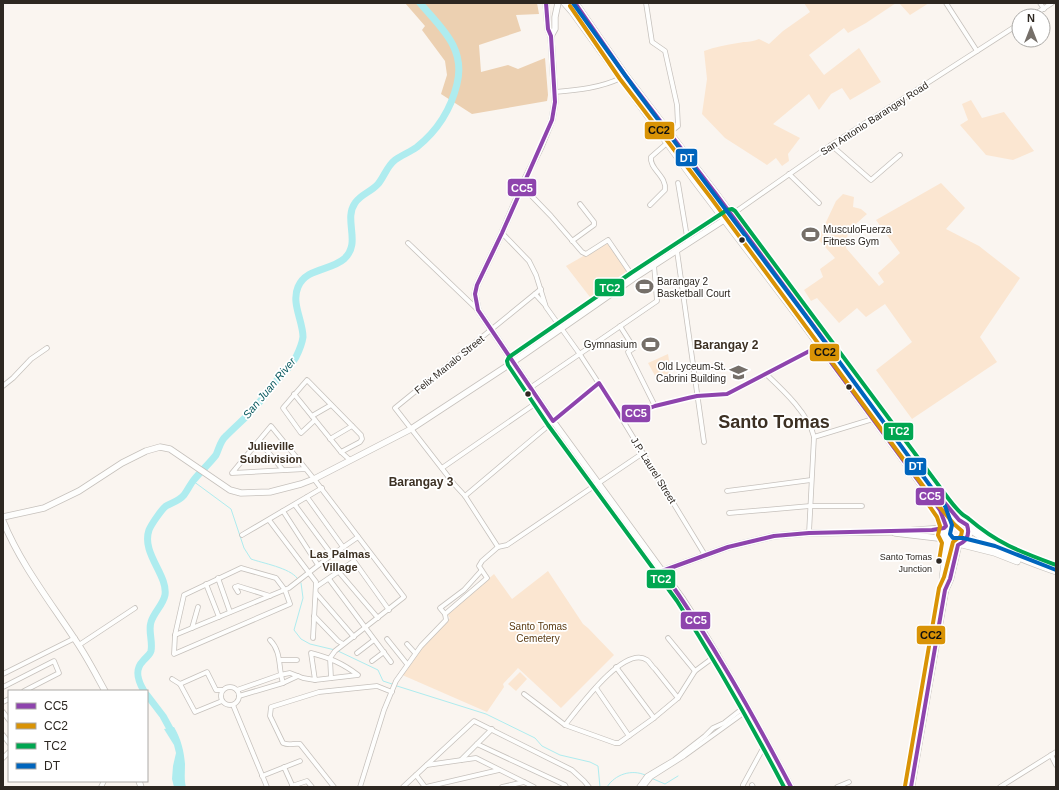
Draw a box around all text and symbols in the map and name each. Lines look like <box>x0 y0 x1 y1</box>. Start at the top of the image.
north arrow <box>1011 8 1051 48</box>
text: N <box>1027 12 1035 24</box>
street label: San Antonio Barangay Road <box>818 79 930 157</box>
line badge: CC2 <box>644 121 675 140</box>
text: CC2 <box>648 124 670 136</box>
line badge: DT <box>675 148 698 167</box>
text: DT <box>680 152 695 164</box>
line badge: CC5 <box>507 178 537 197</box>
text: CC5 <box>511 182 533 194</box>
place label: MusculoFuerza Fitness Gym <box>823 224 892 247</box>
sports icon: MusculoFuerza Fitness Gym <box>800 225 820 245</box>
unlabelled marker <box>737 235 747 245</box>
place label: Barangay 2 Basketball Court <box>657 276 731 299</box>
sports icon: Barangay 2 Basketball Court <box>634 277 654 297</box>
line badge: TC2 <box>594 278 625 297</box>
text: TC2 <box>600 282 620 294</box>
street label: Felix Manalo Street <box>412 333 486 396</box>
sports icon: Gymnasium <box>640 334 660 354</box>
district label: Barangay 2 <box>694 338 759 352</box>
place label: Gymnasium <box>584 339 637 350</box>
line badge: CC2 <box>809 343 840 362</box>
text: CC2 <box>814 346 836 358</box>
water label: San Juan River <box>240 354 299 421</box>
place label: Old Lyceum-St. Cabrini Building <box>656 361 726 384</box>
school or university icon: Old Lyceum-St. Cabrini Building <box>729 362 749 382</box>
unlabelled marker <box>844 382 854 392</box>
unlabelled marker <box>523 389 533 399</box>
line badge: CC5 <box>621 404 651 423</box>
text: CC5 <box>625 407 647 419</box>
district label: Santo Tomas <box>718 412 830 432</box>
line badge: TC2 <box>883 422 914 441</box>
text: TC2 <box>889 425 909 437</box>
street label: J.P. Laurel Street <box>629 435 678 506</box>
district label: Julieville Subdivision <box>240 440 302 465</box>
line badge: DT <box>904 457 927 476</box>
text: DT <box>909 460 924 472</box>
district label: Barangay 3 <box>389 475 454 489</box>
line badge: CC5 <box>915 487 945 506</box>
text: CC5 <box>919 490 941 502</box>
district label: Las Palmas Village <box>310 548 370 573</box>
place label: Santo Tomas Junction <box>880 552 932 574</box>
marker: Santo Tomas Junction <box>934 556 944 566</box>
line badge: TC2 <box>646 569 676 589</box>
text: TC2 <box>651 573 671 585</box>
line badge: CC5 <box>680 611 711 630</box>
text: CC5 <box>685 614 707 626</box>
park label: Santo Tomas Cemetery <box>509 621 567 644</box>
line badge: CC2 <box>916 625 946 645</box>
text: CC2 <box>920 629 942 641</box>
legend <box>8 690 148 782</box>
text: CC5 <box>44 699 68 713</box>
text: CC2 <box>44 719 68 733</box>
text: TC2 <box>44 739 67 753</box>
text: DT <box>44 759 61 773</box>

